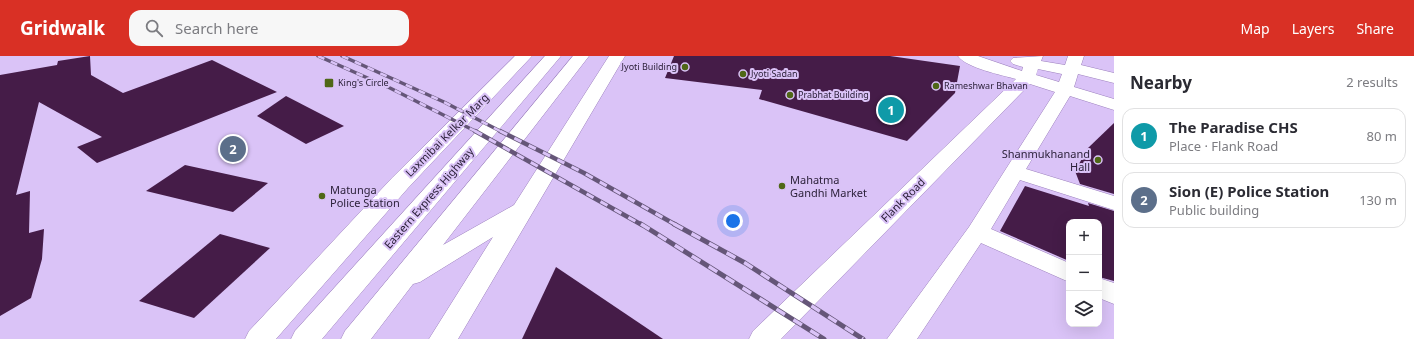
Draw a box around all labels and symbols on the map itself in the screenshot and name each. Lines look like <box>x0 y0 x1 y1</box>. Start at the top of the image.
place label: Jyoti Building <box>621 60 677 73</box>
marker: Jyoti Building <box>680 62 690 72</box>
place label: Jyoti Sadan <box>750 67 798 80</box>
marker: Jyoti Sadan <box>738 69 748 79</box>
place label: King's Circle <box>338 76 389 89</box>
marker: King's Circle <box>323 77 335 89</box>
place label: Rameshwar Bhavan <box>944 79 1028 92</box>
marker: Rameshwar Bhavan <box>931 81 941 91</box>
place label: Prabhat Building <box>798 88 869 101</box>
street label: Laxmibai Kelkar Marg <box>402 90 492 180</box>
marker: Prabhat Building <box>785 90 795 100</box>
pin: 1 <box>878 95 904 125</box>
pin: 2 <box>220 134 246 164</box>
street label: Eastern Express Highway <box>380 144 477 251</box>
place label: Shanmukhanand Hall <box>1002 146 1090 174</box>
marker: Shanmukhanand Hall <box>1093 155 1103 165</box>
place label: Mahatma Gandhi Market <box>790 172 867 200</box>
street label: Flank Road <box>877 174 928 225</box>
marker: Mahatma Gandhi Market <box>777 181 787 191</box>
place label: Matunga Police Station <box>330 182 400 210</box>
marker: Matunga Police Station <box>317 191 327 201</box>
your location <box>723 211 743 231</box>

